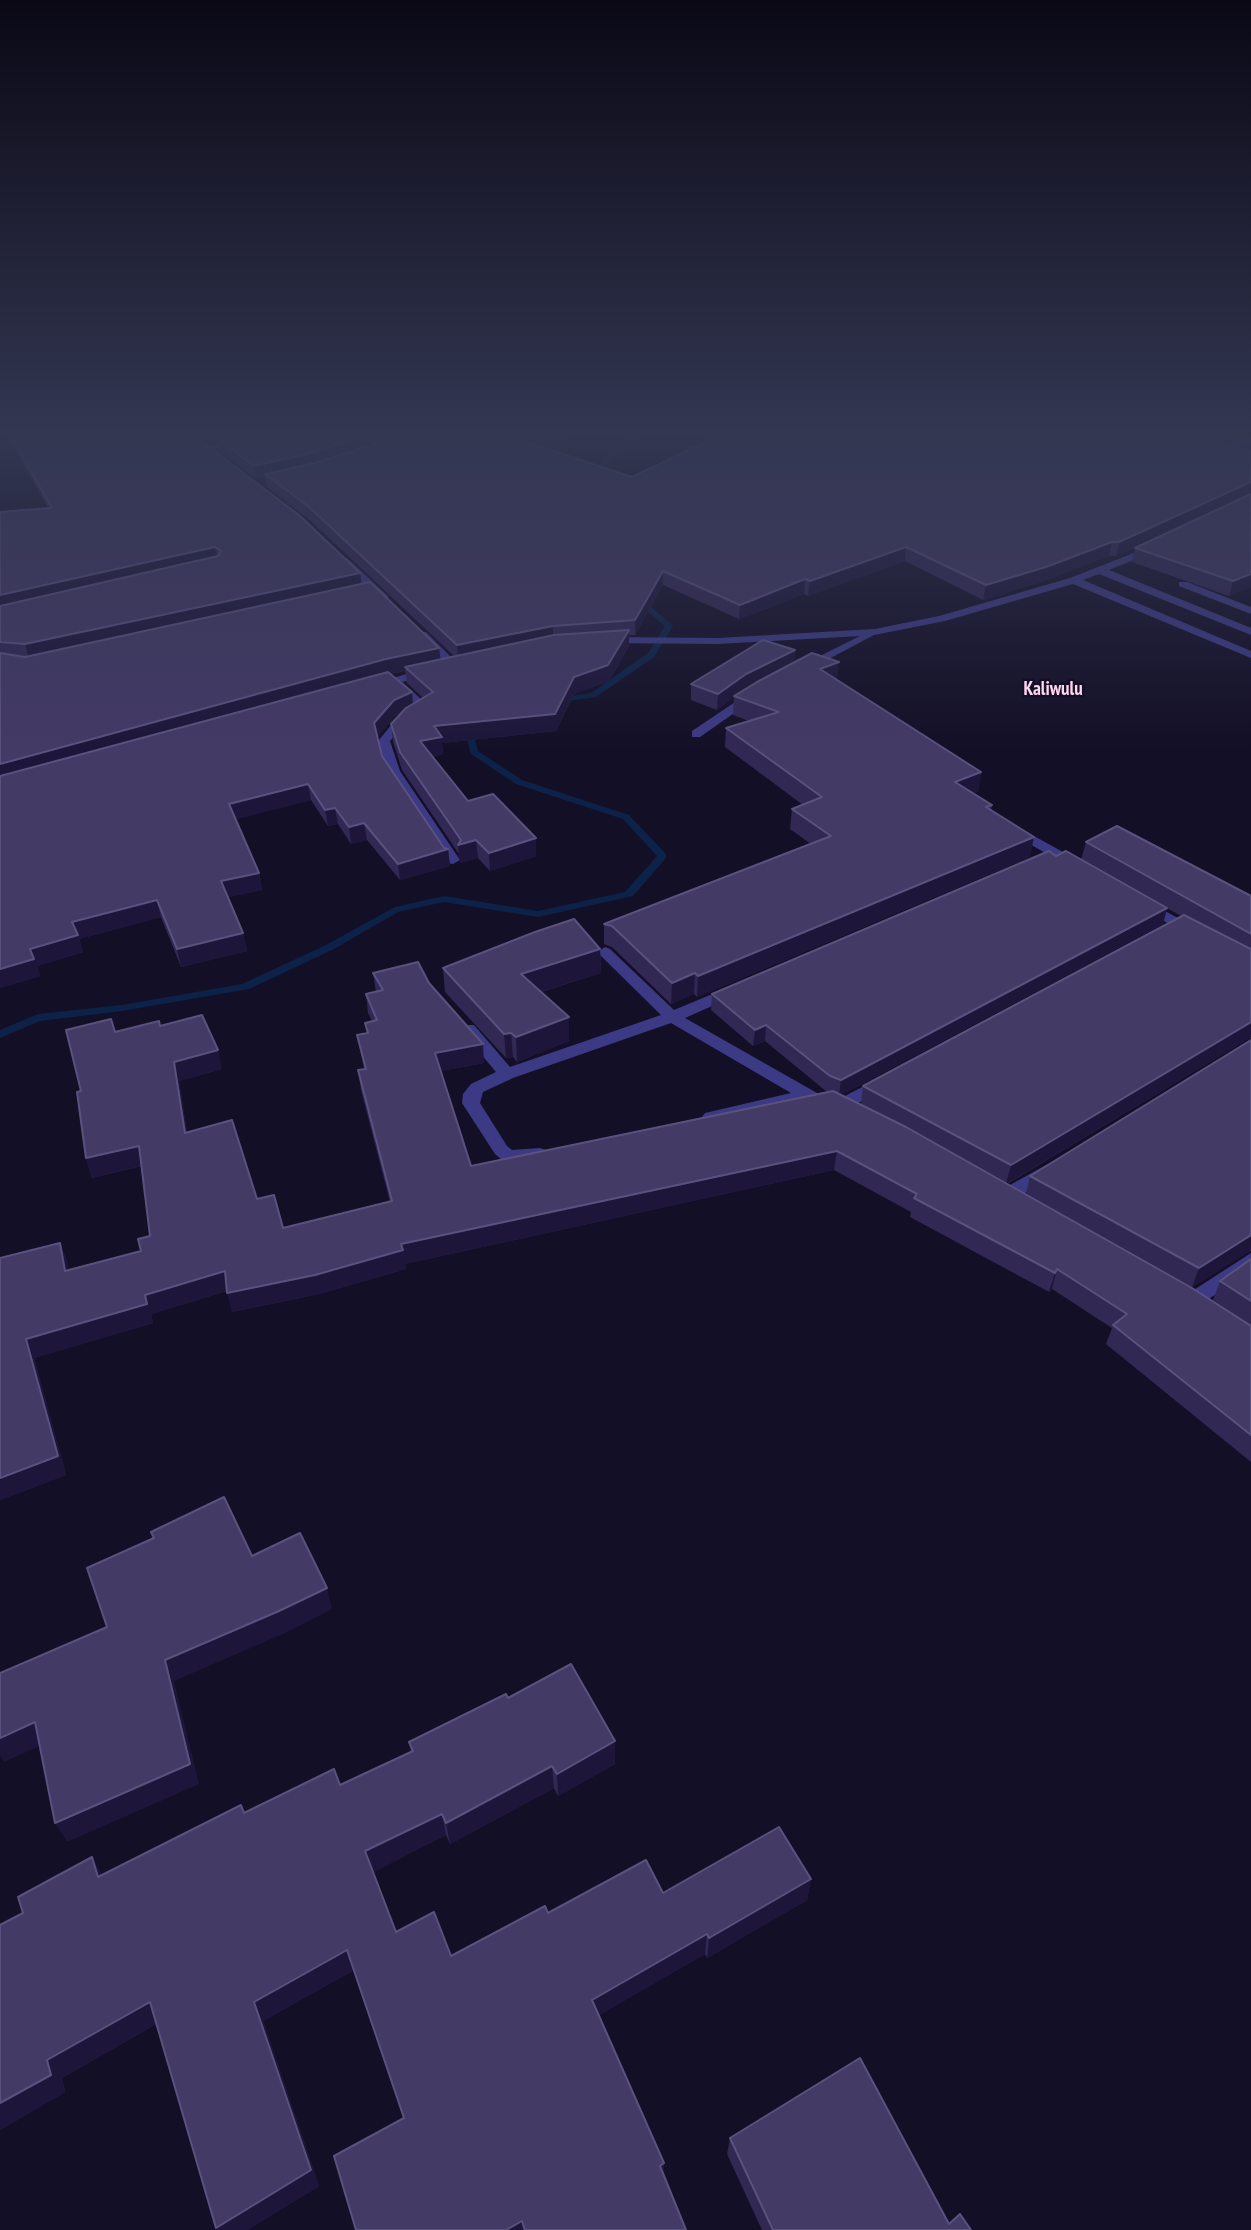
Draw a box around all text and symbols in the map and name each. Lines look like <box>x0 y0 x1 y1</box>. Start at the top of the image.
district label: Kaliwulu <box>1023 679 1083 701</box>

